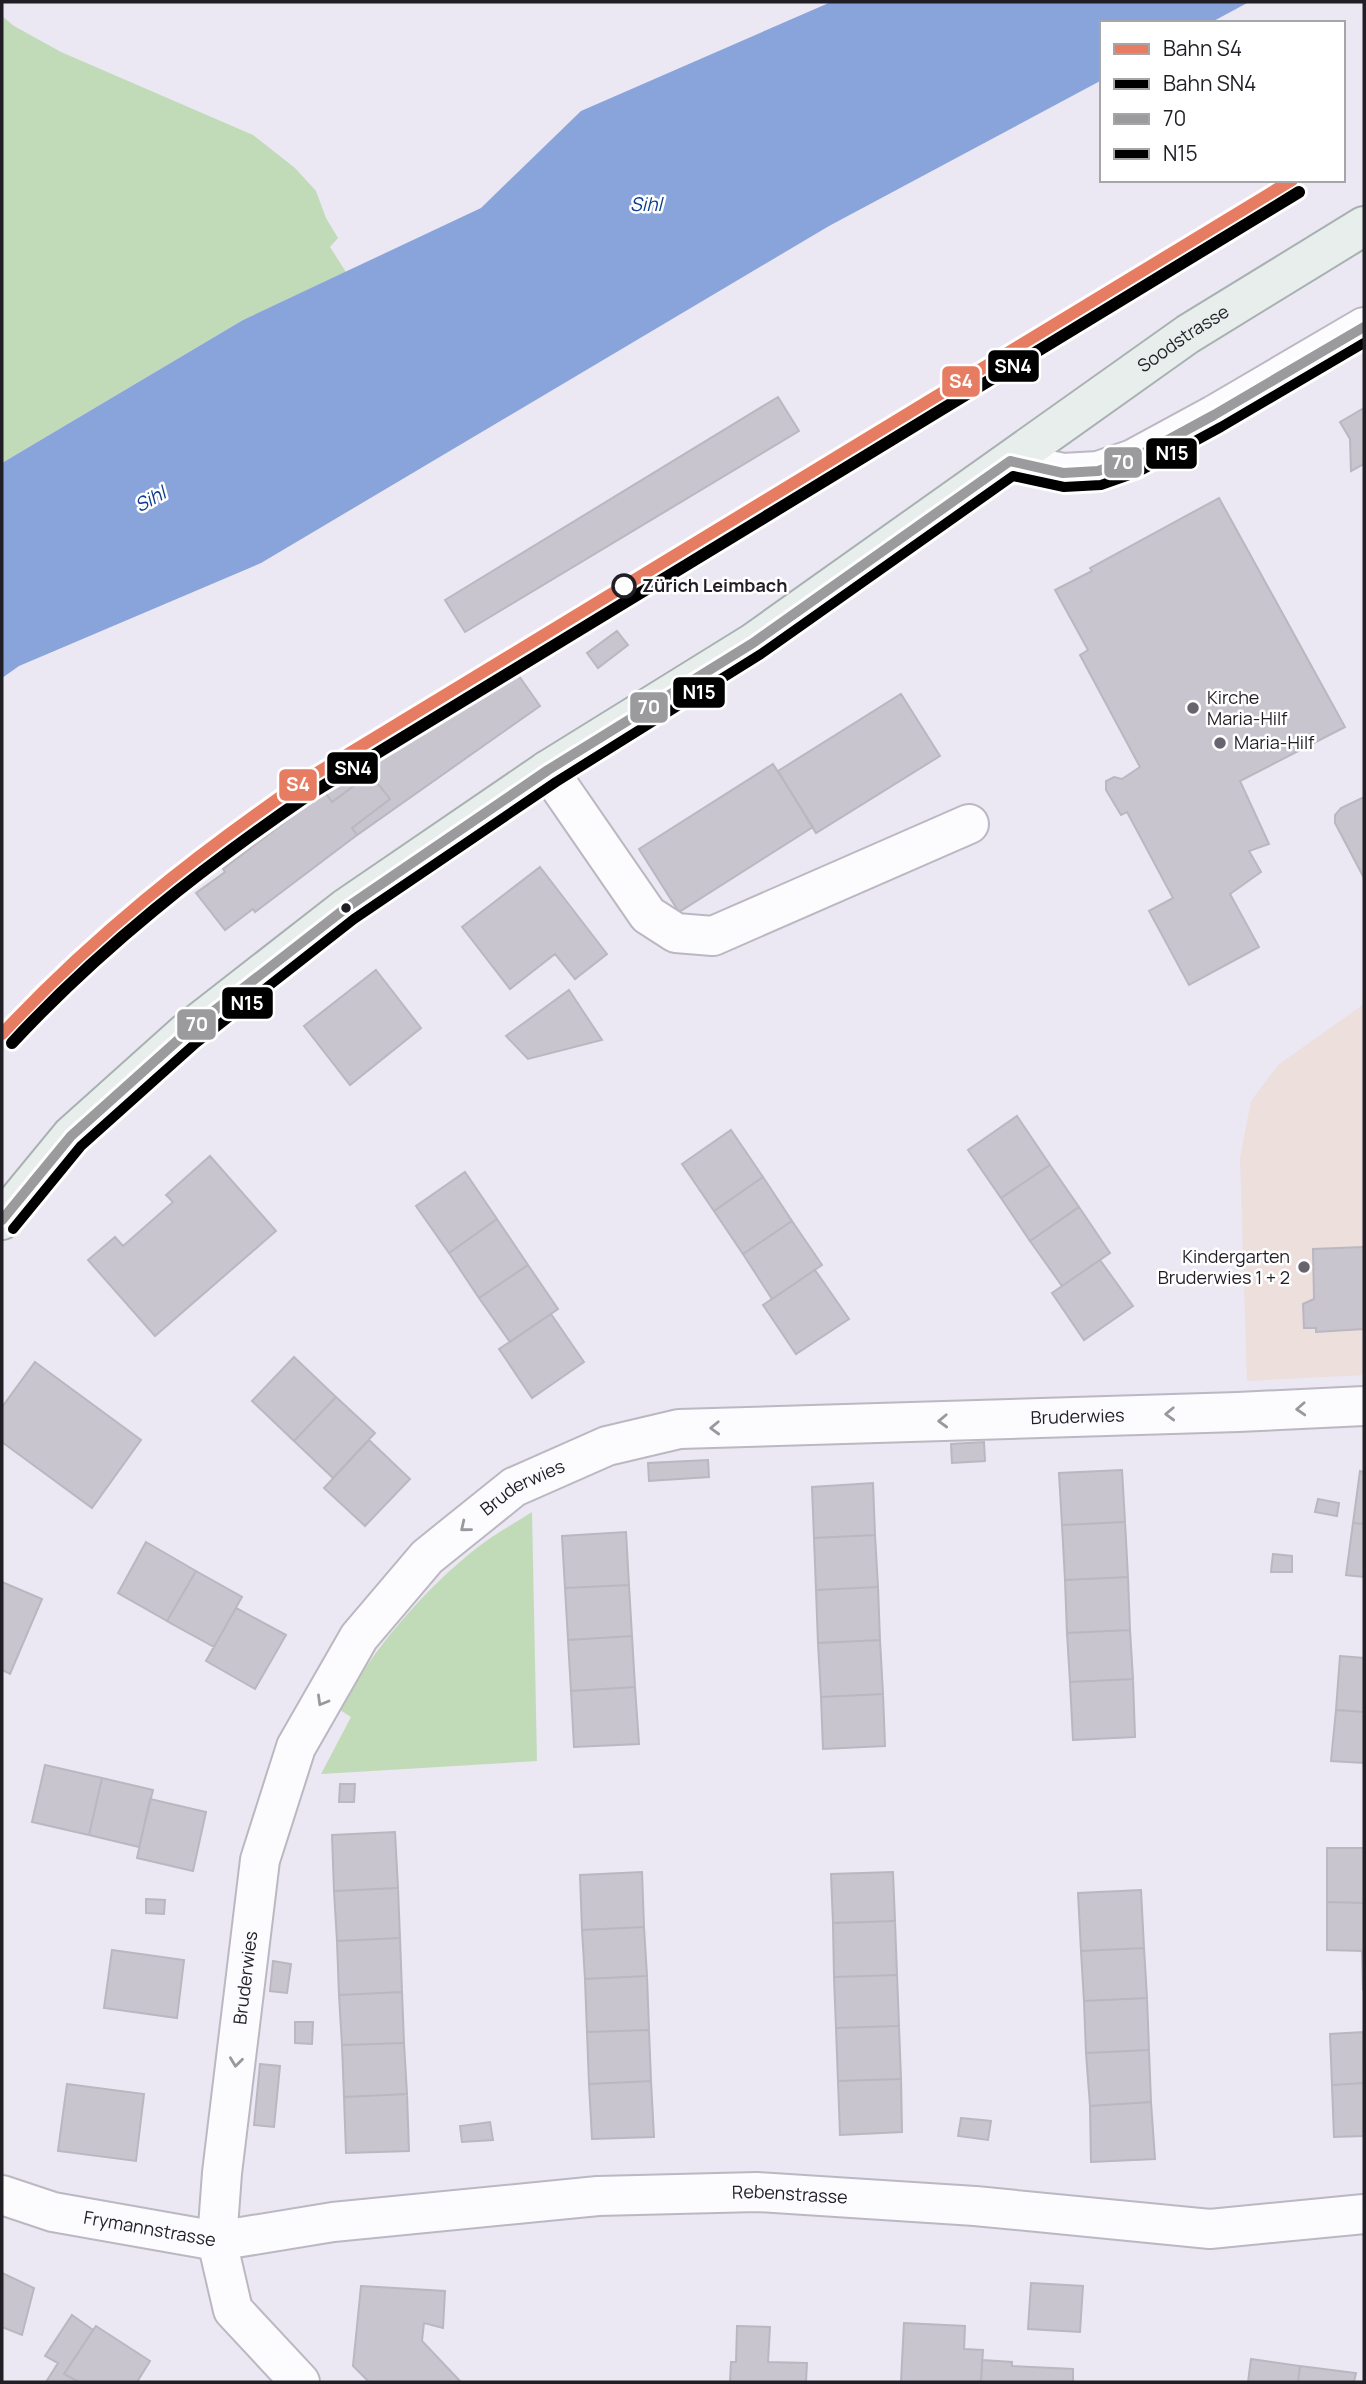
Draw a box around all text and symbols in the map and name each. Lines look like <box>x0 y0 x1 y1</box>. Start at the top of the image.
legend <box>1100 21 1345 182</box>
text: Bahn S4 <box>1163 34 1242 62</box>
text: Bahn SN4 <box>1163 69 1256 97</box>
text: 70 <box>1163 104 1186 132</box>
text: N15 <box>1163 139 1198 167</box>
water label: Sihl <box>630 191 664 217</box>
street label: Soodstrasse <box>1132 299 1233 377</box>
line badge: SN4 <box>987 349 1040 383</box>
text: SN4 <box>994 353 1032 379</box>
line badge: S4 <box>941 365 981 398</box>
text: S4 <box>949 368 973 394</box>
line badge: N15 <box>1145 437 1198 470</box>
text: N15 <box>1155 440 1189 466</box>
line badge: 70 <box>1103 446 1143 479</box>
text: 70 <box>1112 449 1134 475</box>
water label: Sihl <box>130 479 172 518</box>
place label: Zürich Leimbach <box>642 573 787 597</box>
marker: Zürich Leimbach <box>612 574 636 598</box>
line badge: N15 <box>672 676 726 709</box>
text: N15 <box>682 679 716 705</box>
place label: Kirche Maria-Hilf <box>1207 685 1288 730</box>
line badge: 70 <box>629 691 669 724</box>
text: 70 <box>638 694 660 720</box>
marker: Kirche Maria-Hilf <box>1185 700 1201 716</box>
place label: Maria-Hilf <box>1234 730 1315 754</box>
marker: Maria-Hilf <box>1212 735 1228 751</box>
line badge: SN4 <box>326 751 379 785</box>
text: SN4 <box>334 755 372 781</box>
line badge: S4 <box>278 768 318 802</box>
text: S4 <box>286 771 310 797</box>
unlabelled marker <box>339 901 353 915</box>
line badge: N15 <box>221 986 274 1020</box>
text: N15 <box>230 990 264 1016</box>
line badge: 70 <box>176 1008 217 1041</box>
text: 70 <box>186 1011 208 1037</box>
place label: Kindergarten Bruderwies 1 + 2 <box>1158 1244 1290 1289</box>
marker: Kindergarten Bruderwies 1 + 2 <box>1296 1259 1312 1275</box>
one-way arrow <box>1296 1401 1307 1416</box>
street label: Bruderwies <box>1030 1402 1125 1429</box>
one-way arrow <box>1164 1407 1175 1422</box>
one-way arrow <box>937 1414 948 1429</box>
one-way arrow <box>710 1421 721 1436</box>
street label: Bruderwies <box>475 1453 568 1520</box>
one-way arrow <box>460 1518 472 1531</box>
one-way arrow <box>317 1694 330 1707</box>
street label: Bruderwies <box>227 1930 262 2026</box>
one-way arrow <box>228 2056 243 2068</box>
street label: Rebenstrasse <box>732 2179 848 2209</box>
street label: Frymannstrasse <box>82 2205 218 2252</box>

